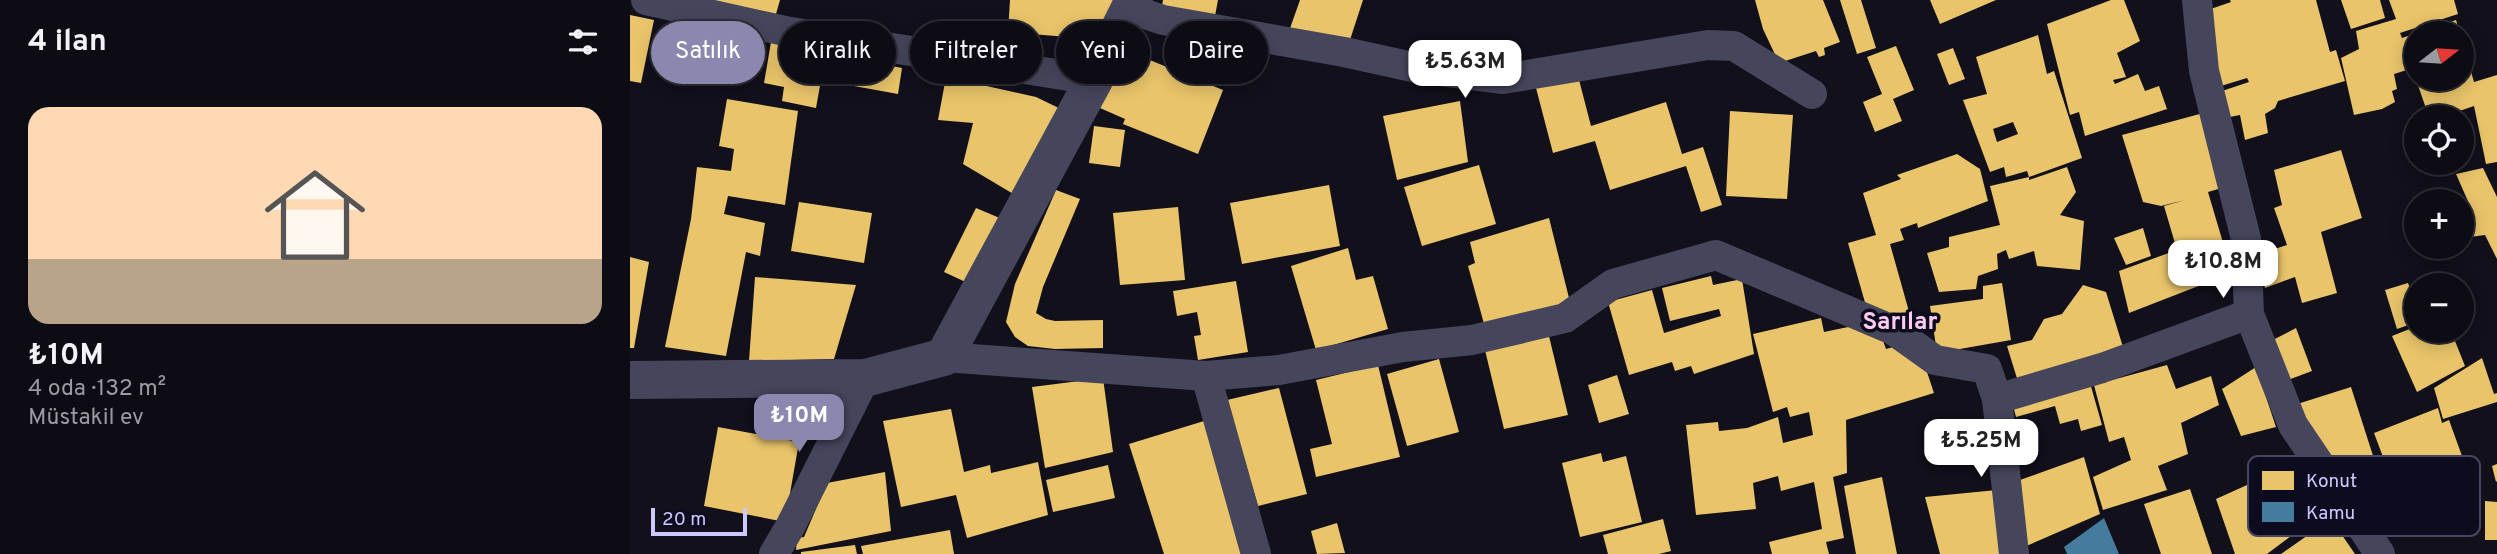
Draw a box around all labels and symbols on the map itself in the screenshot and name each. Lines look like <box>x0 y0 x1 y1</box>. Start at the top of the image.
north arrow <box>2404 21 2474 91</box>
pin: ₺5.63M <box>1408 41 1522 100</box>
pin: ₺10.8M <box>2166 240 2280 300</box>
district label: Sarılar <box>1862 308 1938 338</box>
pin: ₺10M <box>758 394 840 454</box>
pin: ₺5.25M <box>1924 420 2038 479</box>
legend <box>2248 456 2480 536</box>
text: Konut <box>2306 470 2357 494</box>
text: Kamu <box>2306 502 2355 526</box>
scale bar <box>651 505 747 537</box>

